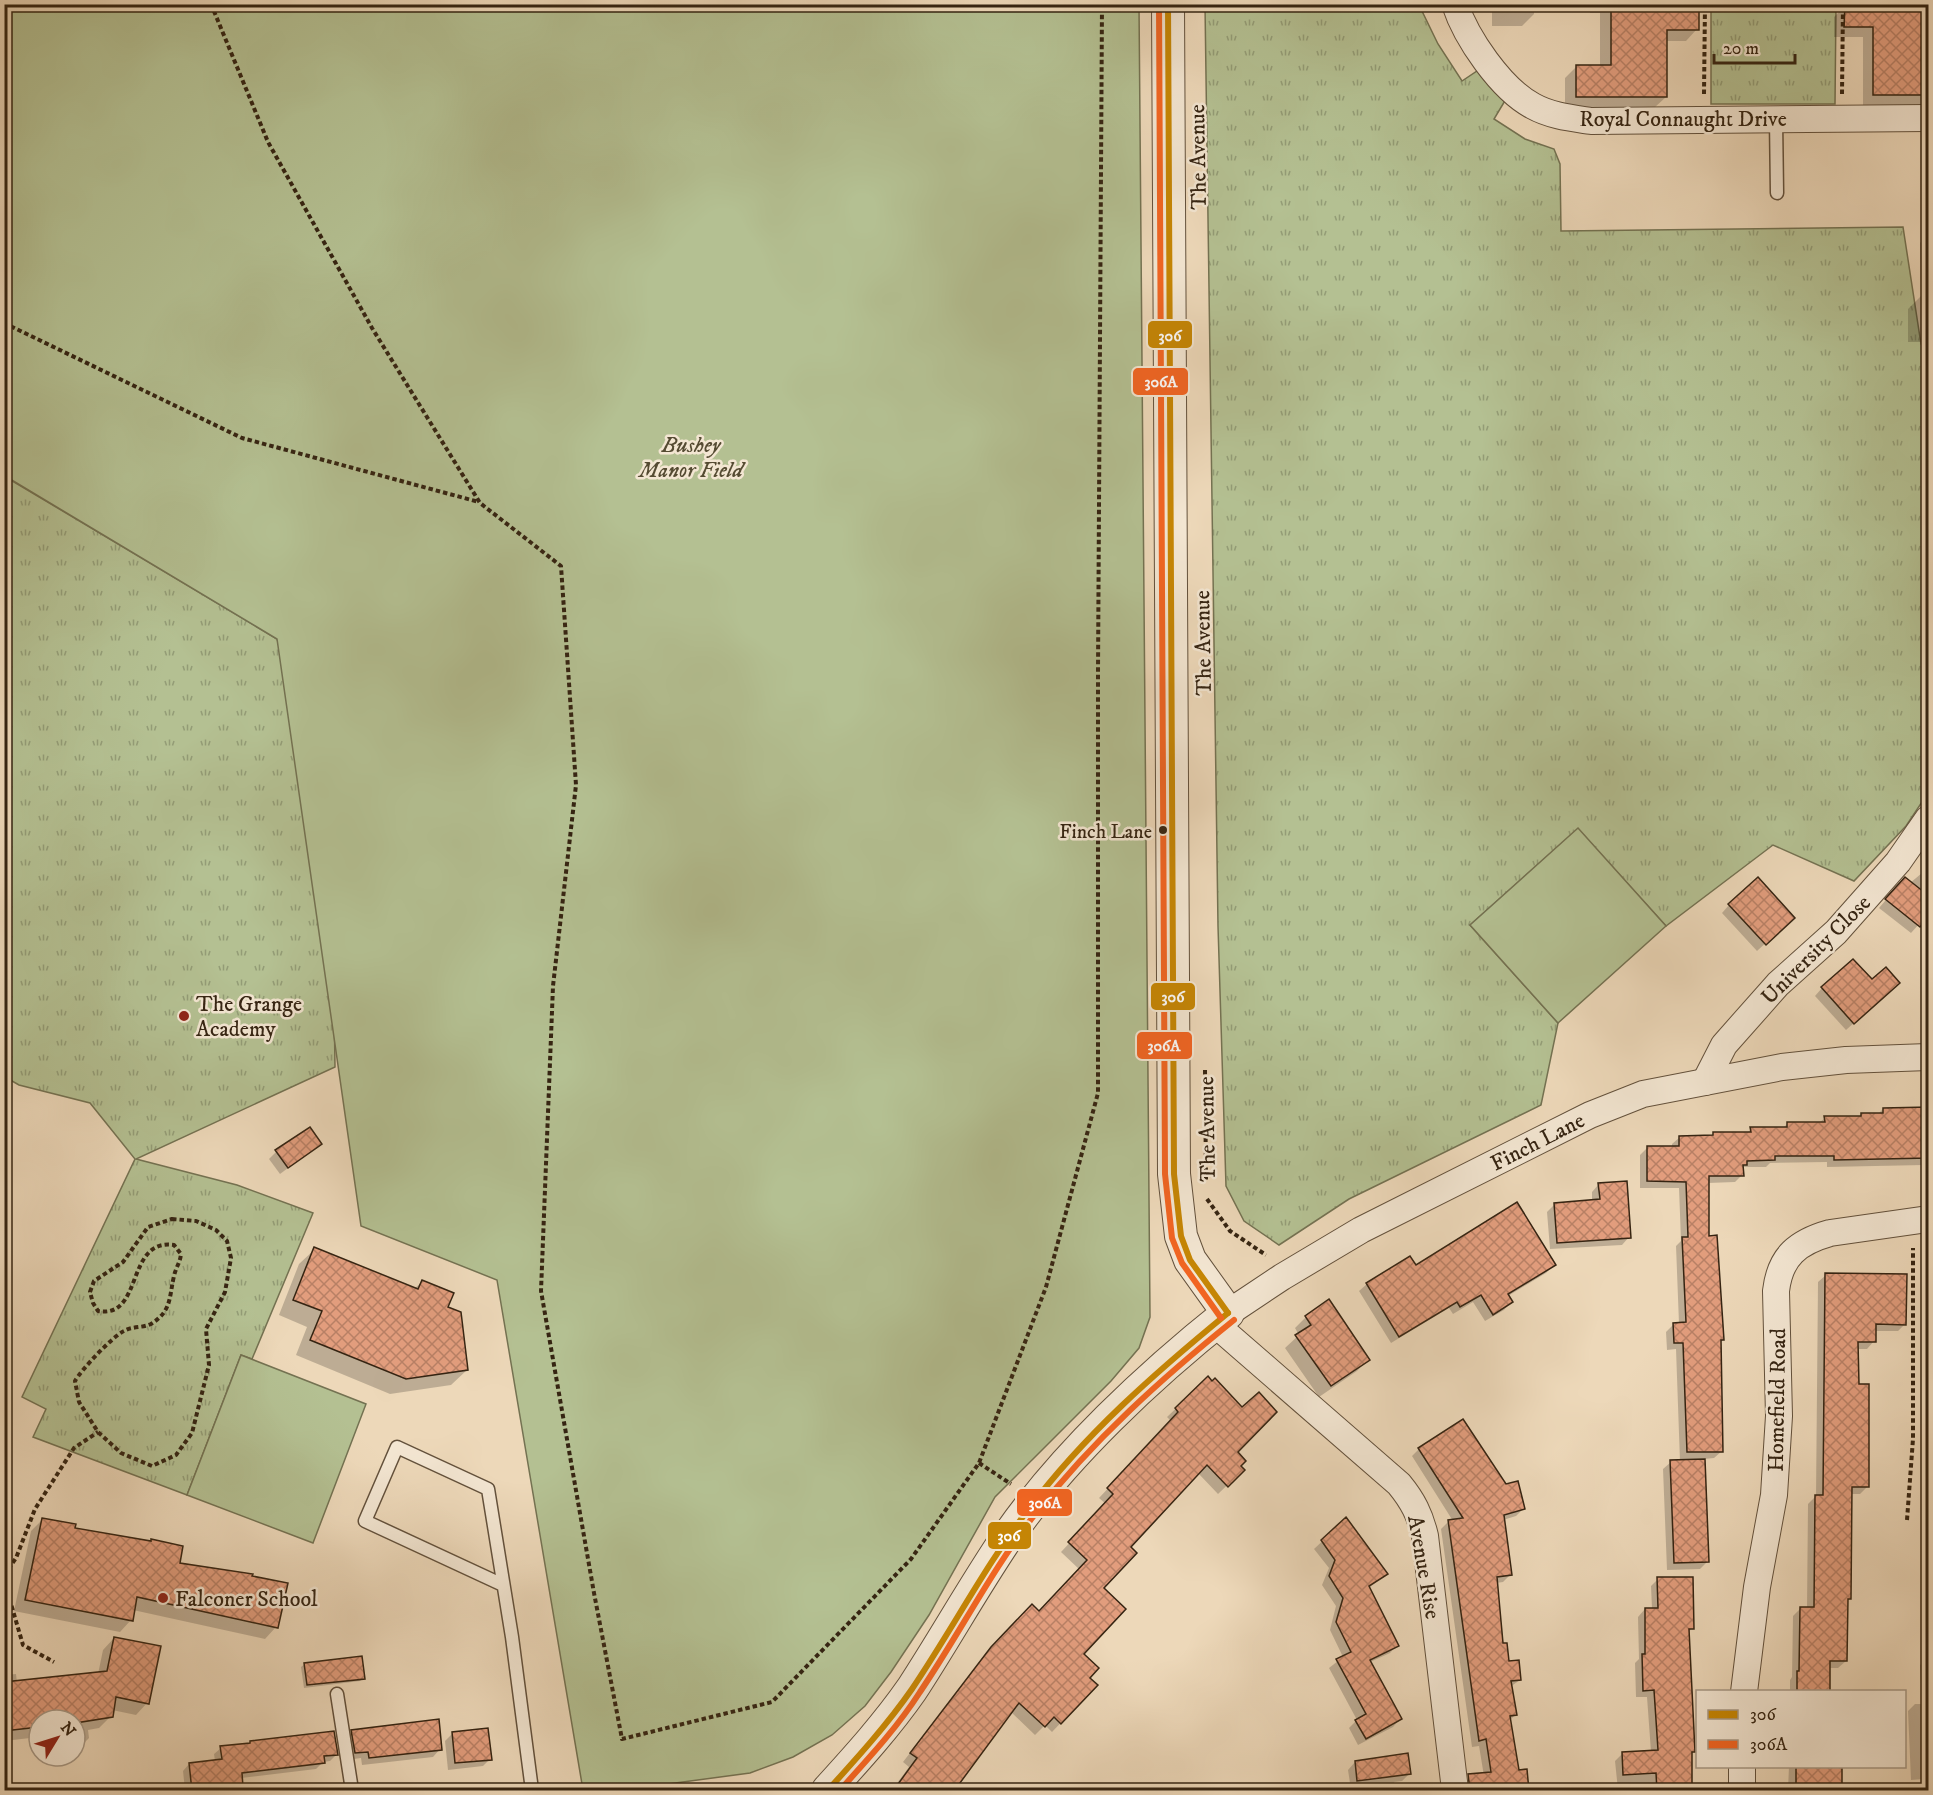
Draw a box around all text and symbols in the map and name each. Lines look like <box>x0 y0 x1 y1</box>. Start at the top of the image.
scale bar <box>1714 27 1795 65</box>
text: 20 m <box>1723 38 1759 60</box>
street label: The Avenue <box>1184 104 1213 210</box>
street label: Royal Connaught Drive <box>1579 106 1787 133</box>
line badge: 306 <box>1147 320 1193 349</box>
text: 306 <box>1159 326 1183 346</box>
line badge: 306A <box>1132 367 1189 396</box>
text: 306A <box>1144 372 1178 392</box>
park label: Bushey Manor Field <box>637 432 747 484</box>
street label: The Avenue <box>1189 590 1218 696</box>
place label: Finch Lane <box>1059 820 1152 845</box>
marker: Finch Lane <box>1157 824 1169 836</box>
street label: University Close <box>1756 890 1877 1011</box>
line badge: 306 <box>1150 982 1196 1011</box>
text: 306 <box>1162 987 1186 1007</box>
place label: The Grange Academy <box>196 991 302 1043</box>
marker: The Grange Academy <box>177 1009 191 1023</box>
line badge: 306A <box>1136 1031 1193 1060</box>
text: 306A <box>1147 1036 1181 1056</box>
street label: The Avenue <box>1193 1076 1222 1182</box>
street label: Finch Lane <box>1486 1107 1589 1178</box>
street label: Homefield Road <box>1763 1328 1792 1472</box>
line badge: 306A <box>1016 1488 1073 1517</box>
text: 306A <box>1028 1493 1062 1513</box>
street label: Avenue Rise <box>1401 1513 1446 1621</box>
line badge: 306 <box>987 1521 1032 1550</box>
text: 306 <box>998 1526 1022 1546</box>
place label: Falconer School <box>175 1586 318 1613</box>
marker: Falconer School <box>156 1591 170 1605</box>
legend <box>1696 1690 1906 1768</box>
text: 306 <box>1750 1704 1776 1726</box>
north arrow <box>27 1708 87 1768</box>
text: N <box>56 1718 80 1741</box>
text: 306A <box>1750 1734 1788 1756</box>

